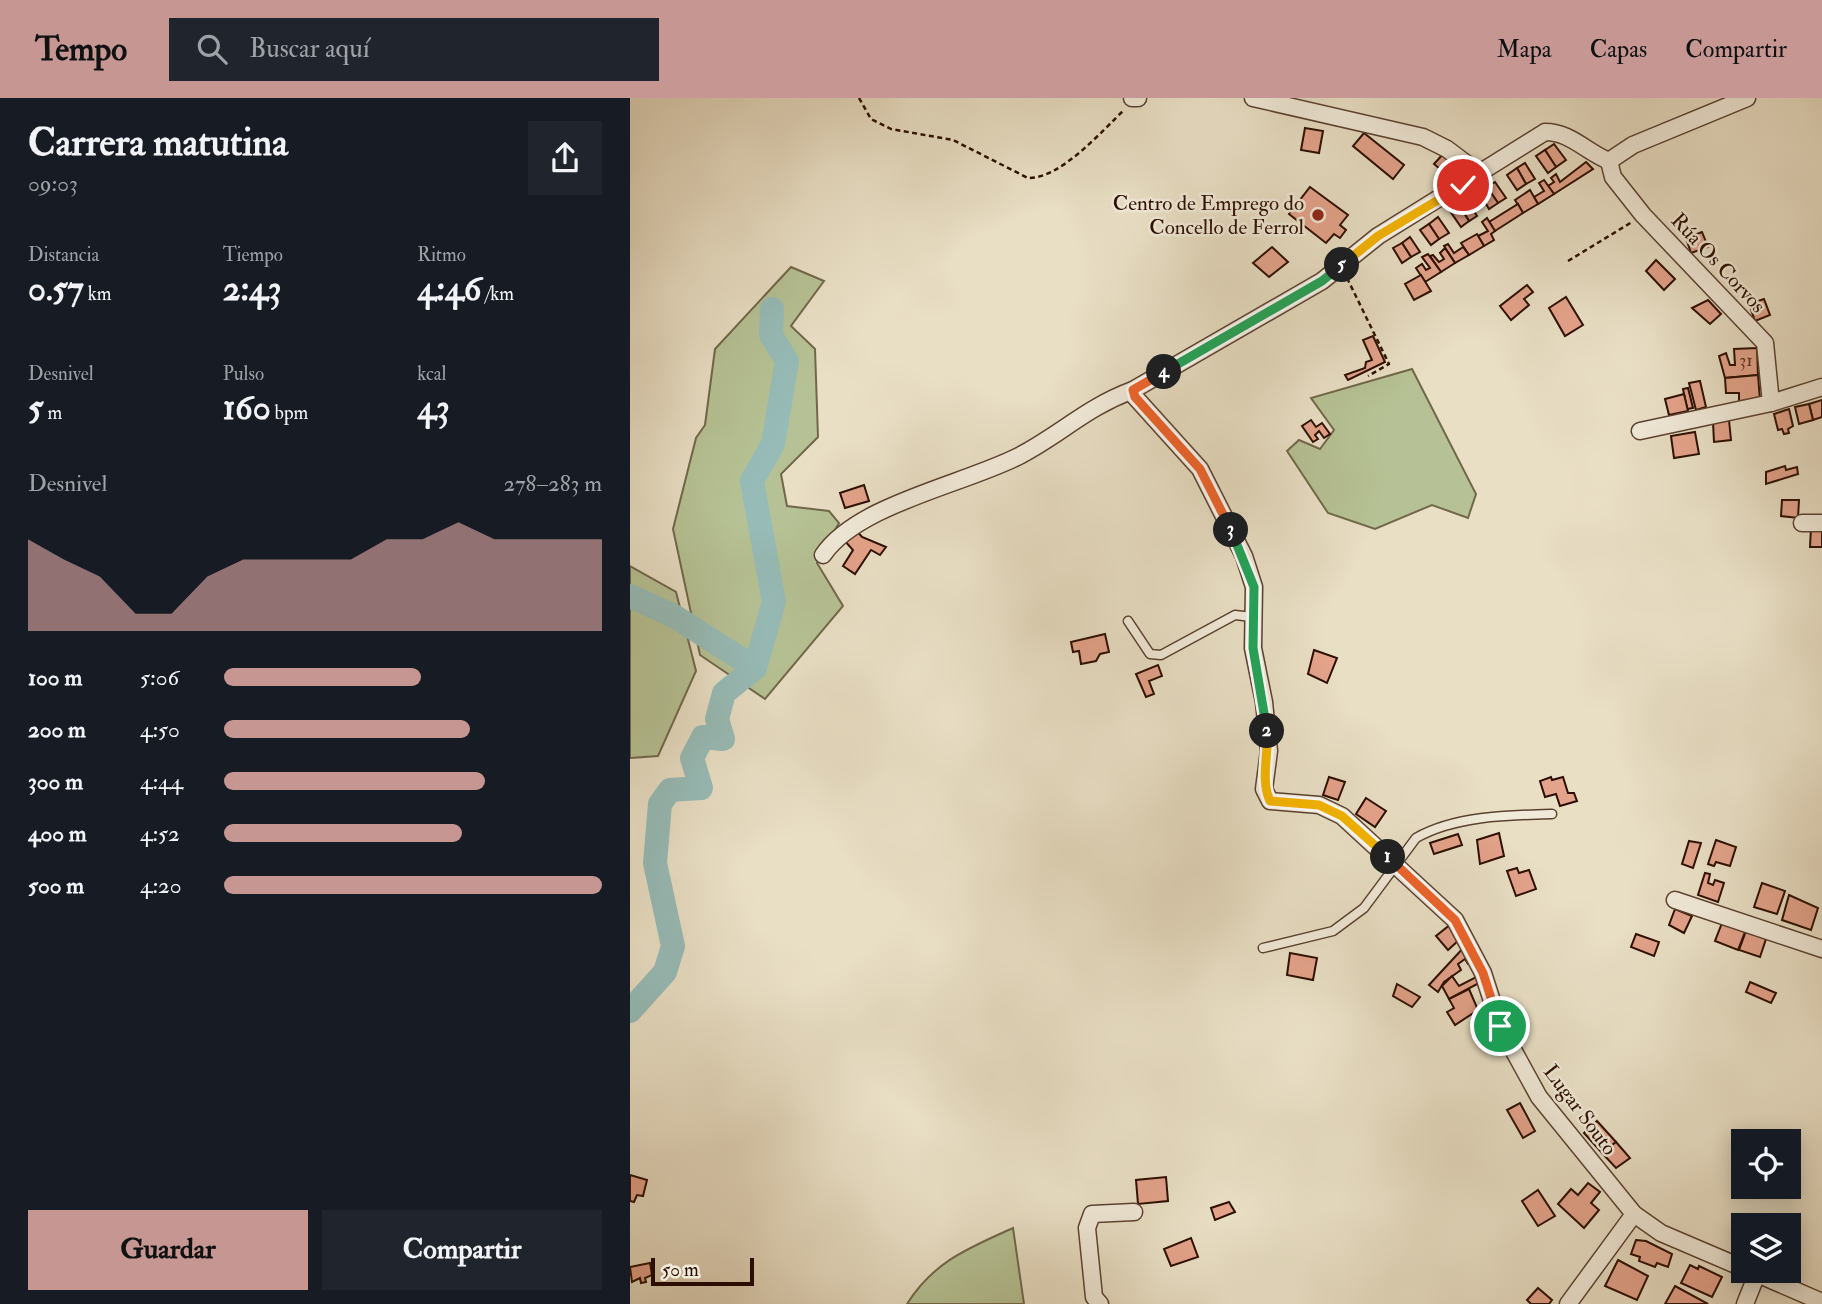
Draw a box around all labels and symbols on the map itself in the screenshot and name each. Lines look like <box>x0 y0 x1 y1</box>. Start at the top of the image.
pin <box>1433 155 1493 215</box>
place label: Centro de Emprego do Concello de Ferrol <box>1113 190 1305 241</box>
marker: Centro de Emprego do Concello de Ferrol <box>1310 207 1326 223</box>
street label: Rúa Os Corvos <box>1665 207 1771 319</box>
pin: 5 <box>1324 248 1360 282</box>
house number: 31 <box>1739 349 1753 372</box>
pin: 4 <box>1146 354 1182 390</box>
pin: 3 <box>1214 512 1248 548</box>
pin: 2 <box>1250 714 1284 748</box>
pin: 1 <box>1370 840 1406 874</box>
pin <box>1470 996 1530 1056</box>
street label: Lugar Souto <box>1537 1059 1623 1161</box>
scale bar <box>651 1255 754 1287</box>

